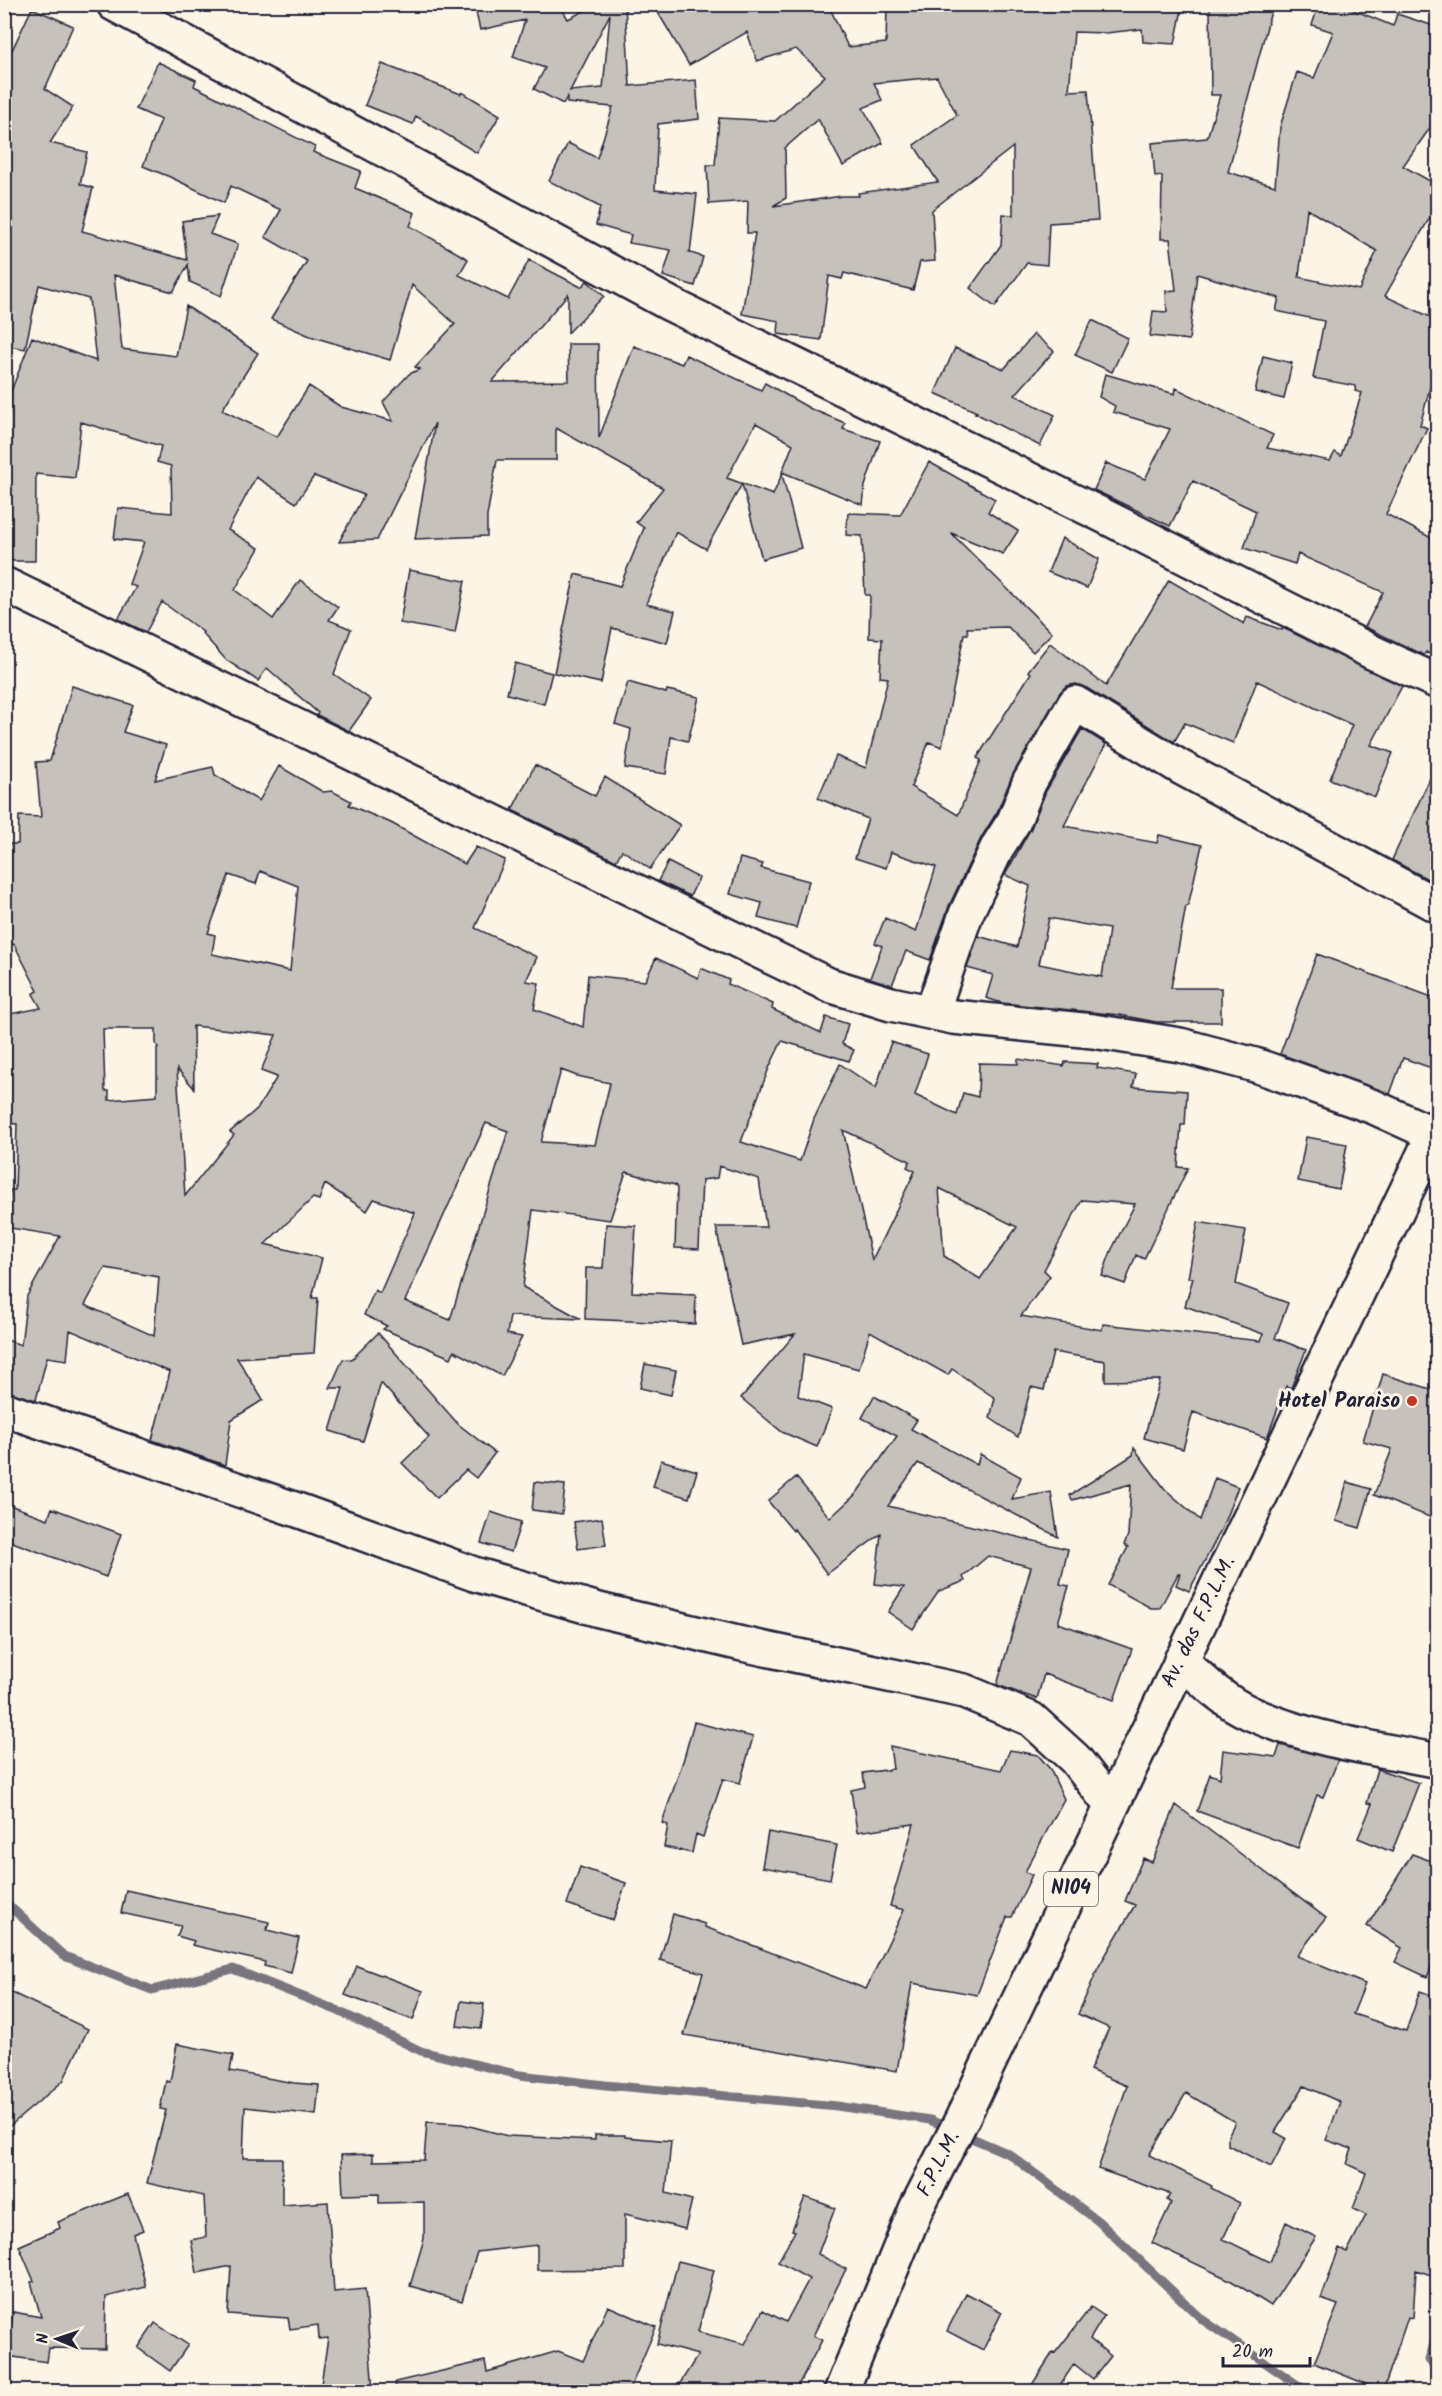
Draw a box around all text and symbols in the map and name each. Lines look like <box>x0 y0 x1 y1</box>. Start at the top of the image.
place label: Hotel Paraiso <box>1278 1385 1400 1418</box>
marker: Hotel Paraiso <box>1405 1394 1419 1408</box>
street label: Av. das F.P.L.M. <box>1153 1550 1245 1694</box>
road number: N104 <box>1044 1872 1098 1906</box>
street label: F.P.L.M. <box>908 2125 970 2203</box>
north arrow <box>27 2309 87 2369</box>
scale bar <box>1223 2330 1310 2368</box>
text: N <box>31 2333 56 2344</box>
text: 20 m <box>1232 2338 1273 2367</box>

